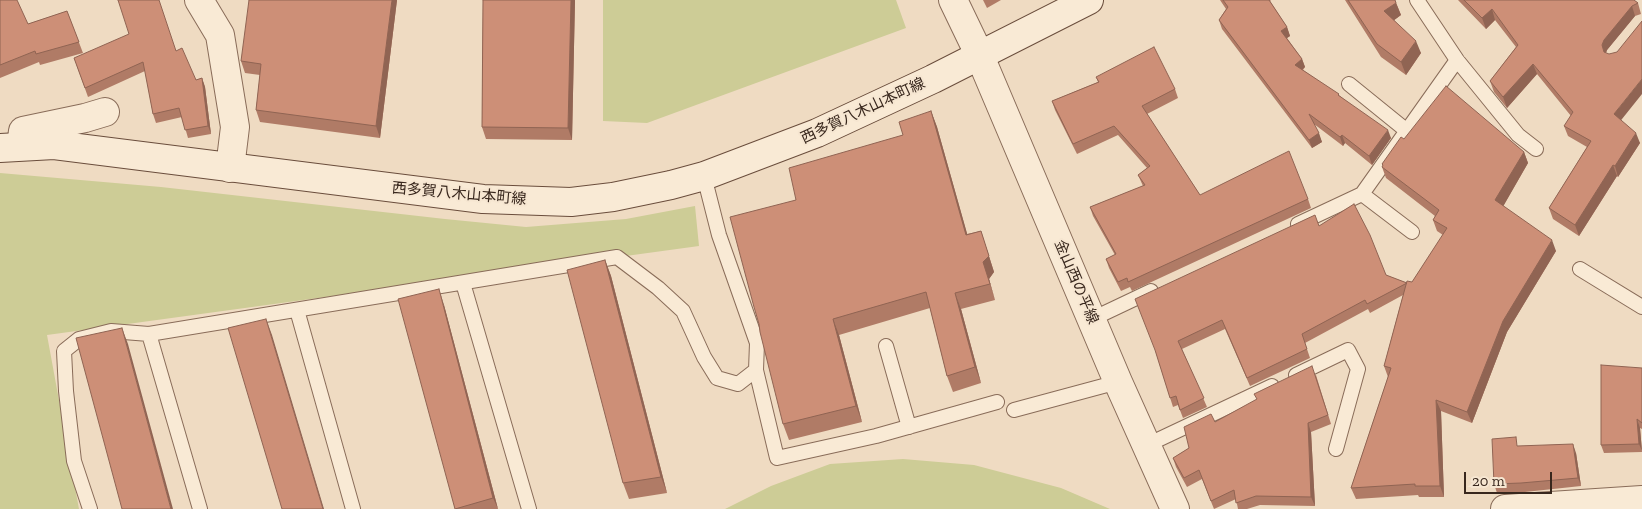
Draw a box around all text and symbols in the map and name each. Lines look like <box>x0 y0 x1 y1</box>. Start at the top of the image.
street label: 西多賀八木山本町線 <box>798 74 928 148</box>
street label: 西多賀八木山本町線 <box>391 179 527 209</box>
street label: 金山西の平線 <box>1050 237 1102 327</box>
scale bar <box>1467 462 1554 494</box>
text: 20 m <box>1472 472 1505 490</box>

